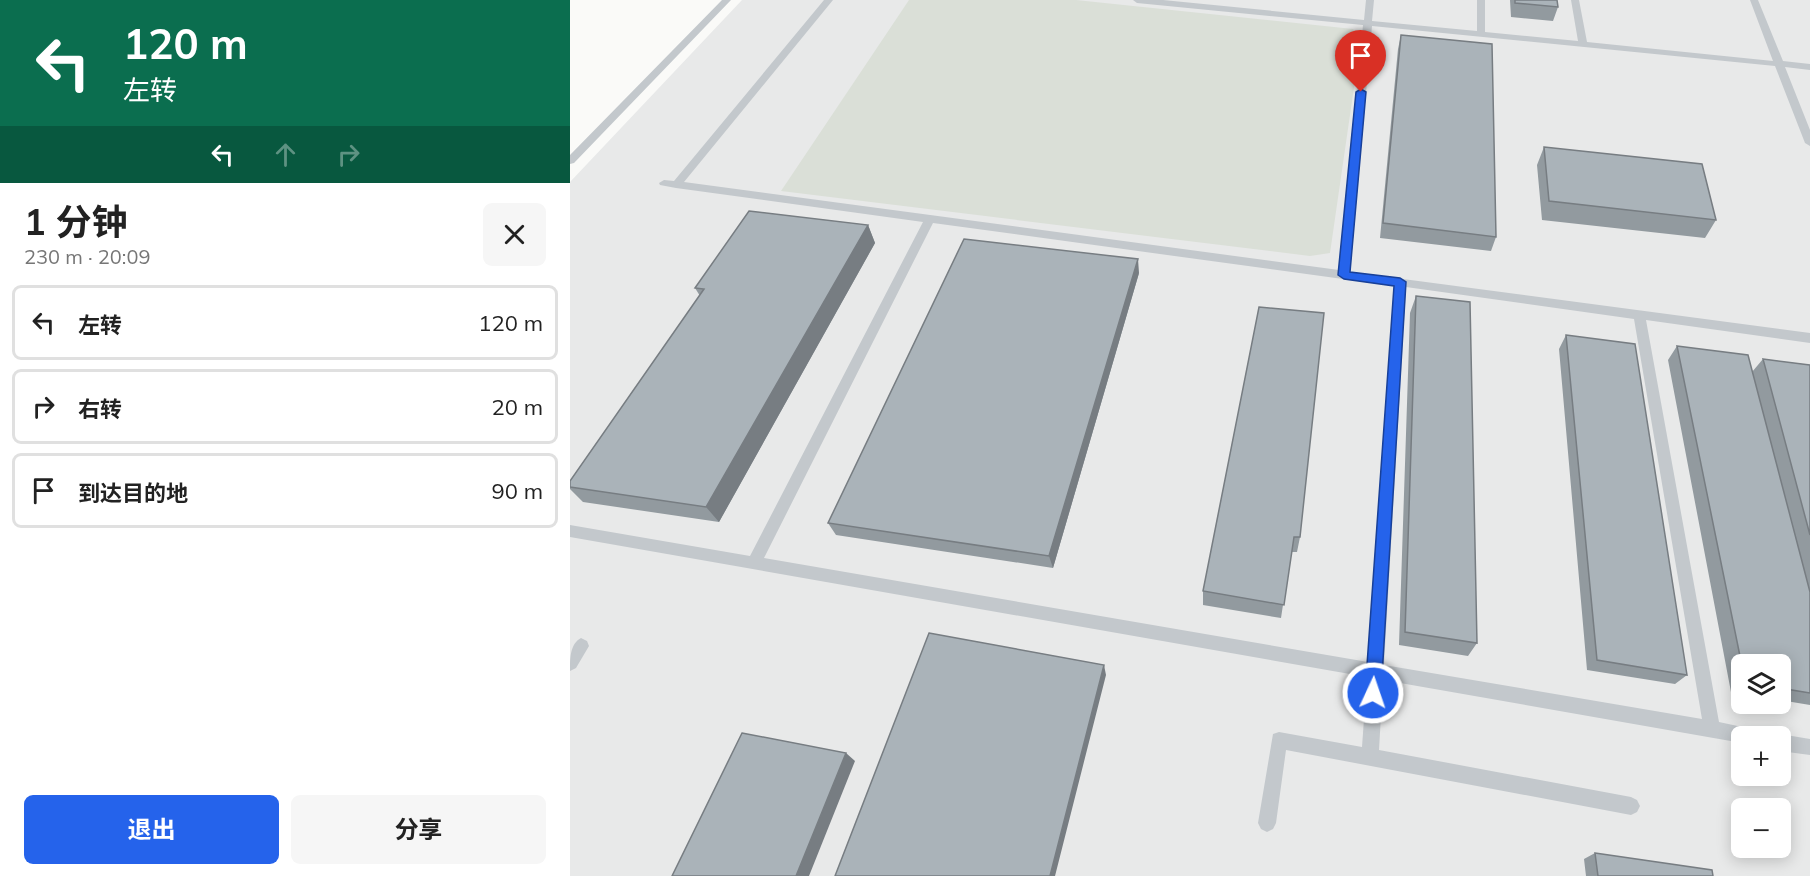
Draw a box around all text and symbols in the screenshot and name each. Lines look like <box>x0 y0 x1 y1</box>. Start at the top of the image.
text: 120 m <box>123 17 248 70</box>
icon: left <box>24 24 102 102</box>
pin <box>1335 30 1386 92</box>
icon: arrive <box>1344 39 1377 72</box>
text: 左转 <box>123 73 177 107</box>
icon: left <box>206 138 239 171</box>
icon: ahead <box>269 138 302 171</box>
icon: right <box>332 138 365 171</box>
text: 1 分钟 <box>24 199 127 244</box>
button: close <box>483 203 546 266</box>
text: 230 m · 20:09 <box>24 244 150 269</box>
icon: left <box>27 306 60 339</box>
text: 120 m <box>478 309 543 337</box>
text: 左转 <box>78 311 122 339</box>
icon: right <box>27 390 60 423</box>
text: 20 m <box>492 393 543 421</box>
text: 右转 <box>78 395 122 423</box>
icon: arrive <box>27 474 60 507</box>
text: 90 m <box>492 477 543 505</box>
text: 到达目的地 <box>78 479 188 507</box>
map controls <box>1731 654 1791 858</box>
button: layers <box>1731 654 1791 714</box>
position arrow <box>1341 661 1405 725</box>
button: + <box>1731 726 1791 786</box>
button: 退出 <box>24 795 279 864</box>
button: 分享 <box>291 795 546 864</box>
button: − <box>1731 798 1791 858</box>

